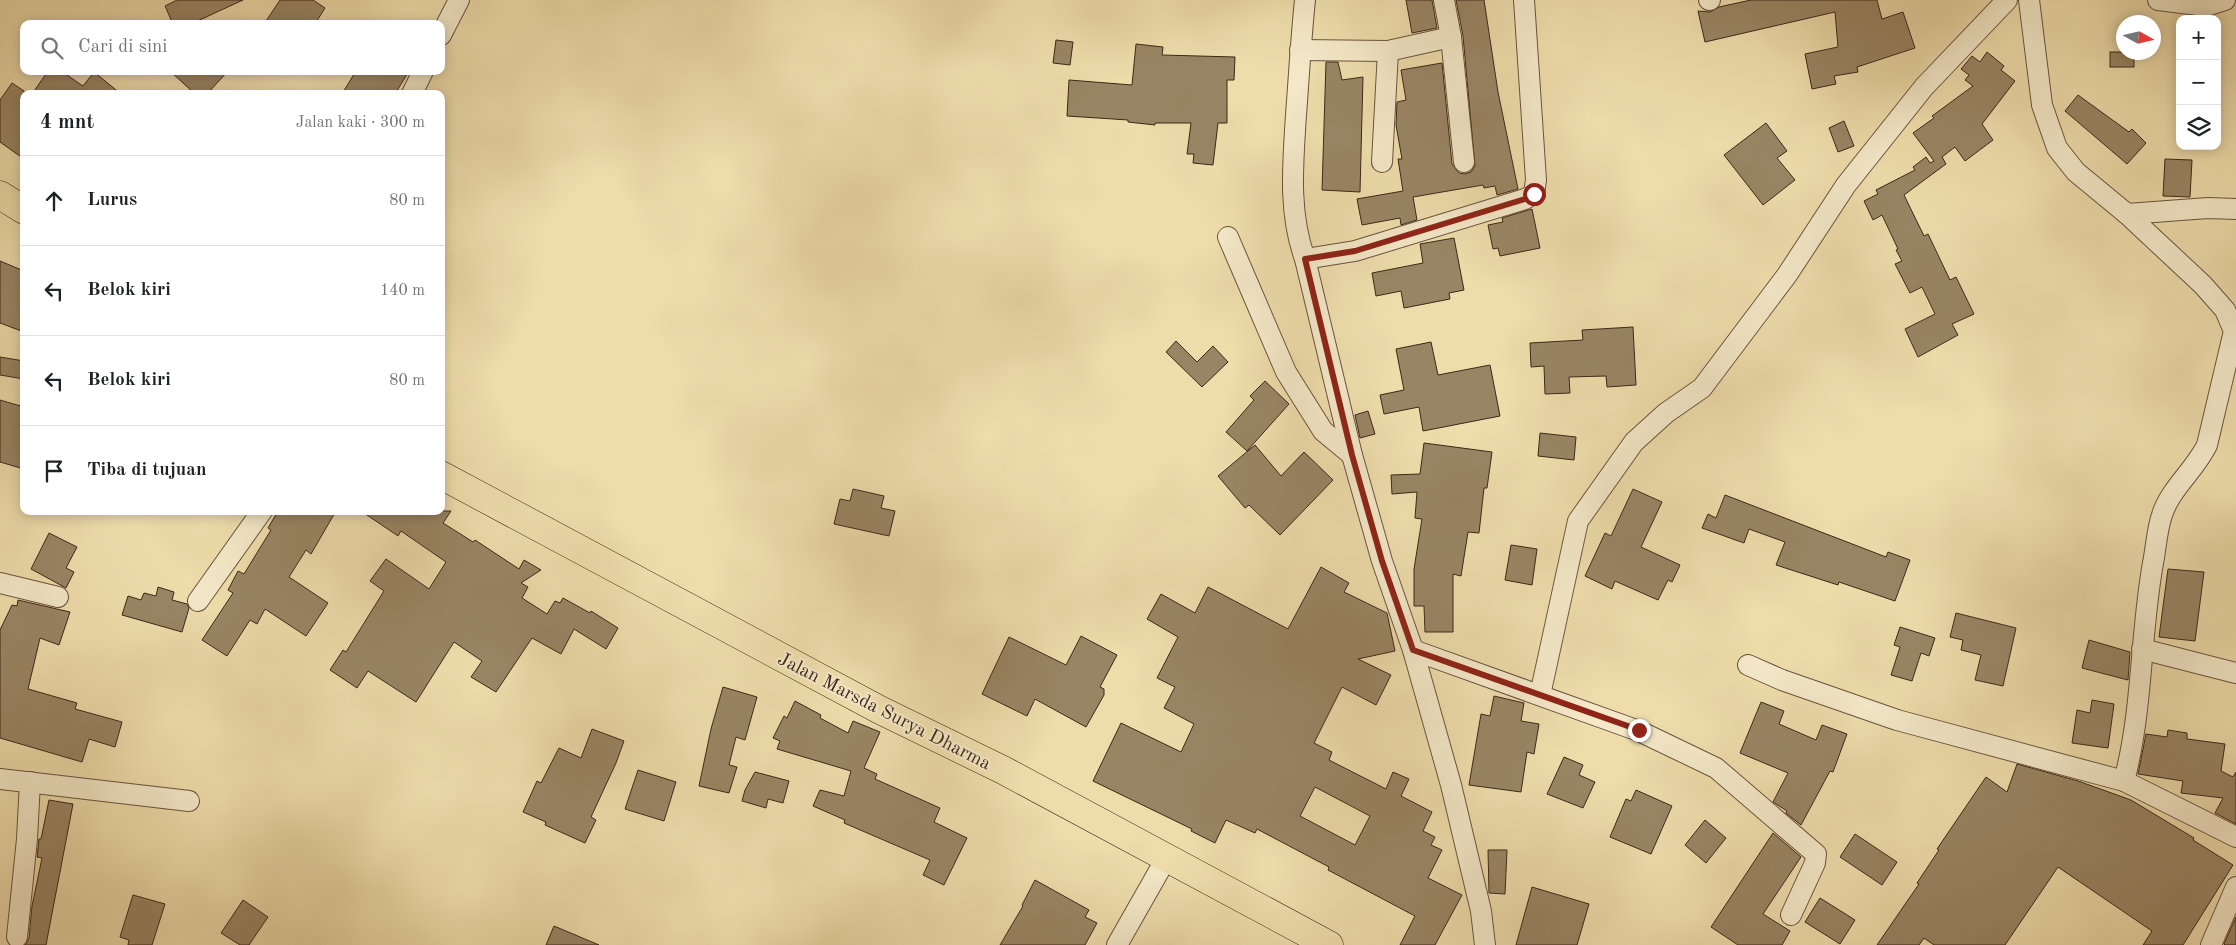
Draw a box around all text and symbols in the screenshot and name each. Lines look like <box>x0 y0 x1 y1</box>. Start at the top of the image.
north arrow <box>2116 15 2161 60</box>
map controls <box>2176 15 2221 150</box>
button: + <box>2176 15 2221 60</box>
search box <box>20 20 445 75</box>
icon: search <box>38 34 66 62</box>
text: Cari di sini <box>78 38 168 57</box>
button: − <box>2176 60 2221 105</box>
button: layers <box>2176 105 2221 150</box>
text: 4 mnt <box>40 112 94 133</box>
text: Jalan kaki · 300 m <box>296 115 425 131</box>
route start <box>1523 183 1546 206</box>
icon: ahead <box>40 187 68 215</box>
text: Lurus <box>87 191 137 210</box>
text: 80 m <box>389 193 425 209</box>
icon: left <box>40 277 68 305</box>
text: Belok kiri <box>87 281 171 300</box>
text: 140 m <box>380 283 425 299</box>
icon: left <box>40 367 68 395</box>
text: Belok kiri <box>87 371 171 390</box>
text: 80 m <box>389 373 425 389</box>
icon: arrive <box>40 457 68 485</box>
text: Tiba di tujuan <box>87 461 207 480</box>
street label: Jalan Marsda Surya Dharma <box>774 650 994 775</box>
route end <box>1628 719 1651 742</box>

